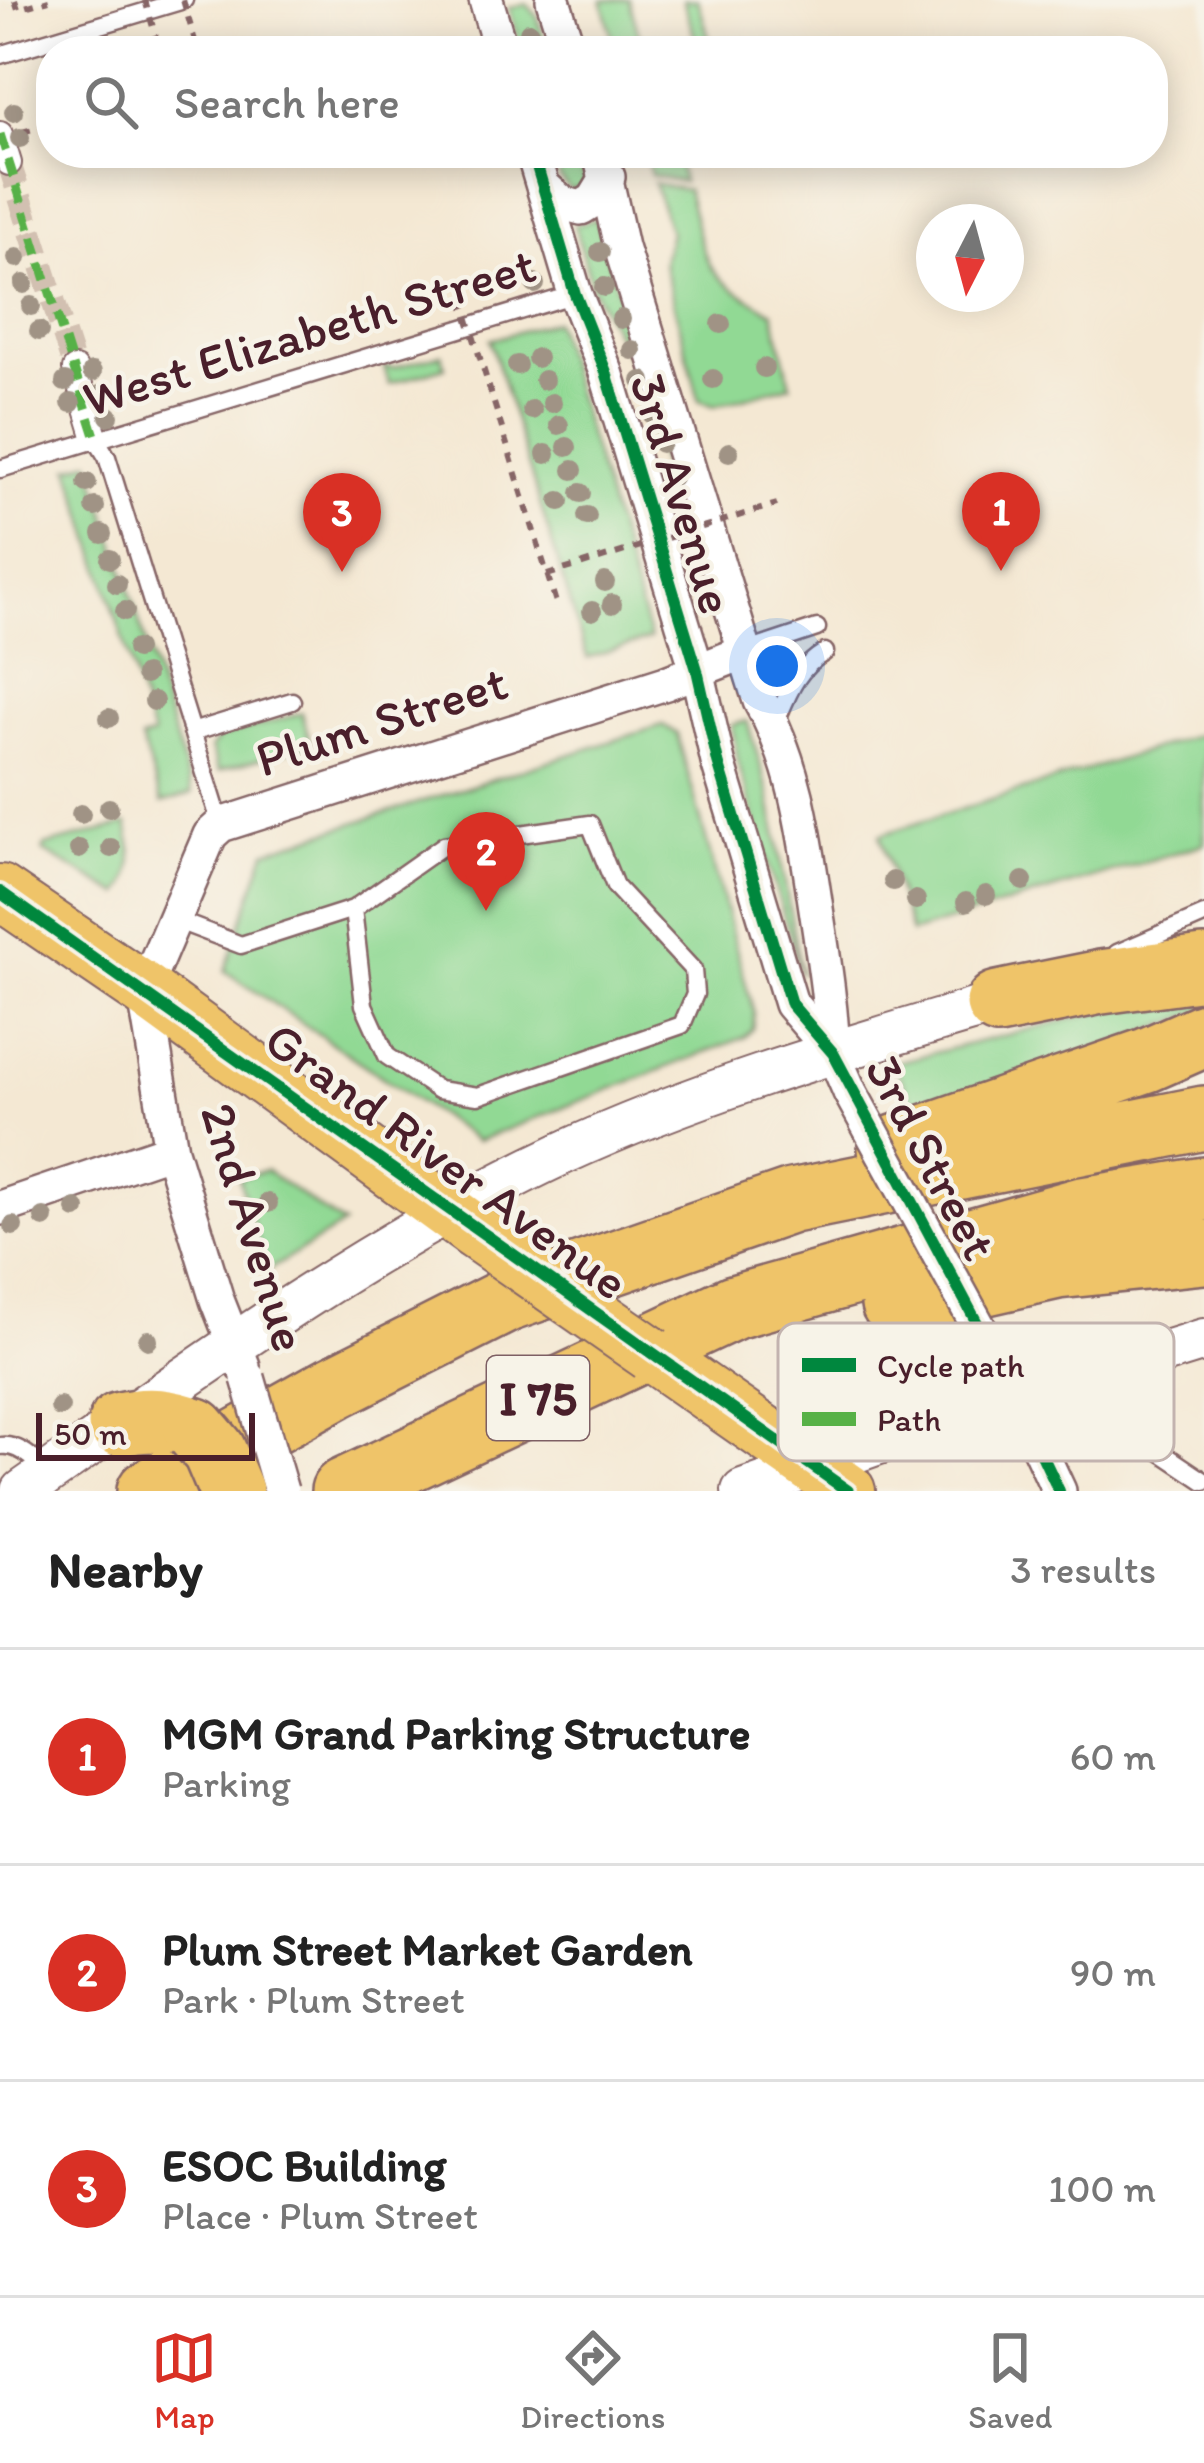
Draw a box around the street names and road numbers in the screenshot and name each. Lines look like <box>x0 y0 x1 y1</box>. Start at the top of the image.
street label: West Elizabeth Street <box>76 234 543 429</box>
street label: 3rd Avenue <box>617 365 748 621</box>
street label: Plum Street <box>248 651 514 790</box>
street label: Grand River Avenue <box>253 1008 640 1313</box>
street label: 3rd Street <box>852 1045 1011 1270</box>
street label: 2nd Avenue <box>188 1096 321 1359</box>
road number: I 75 <box>487 1356 589 1440</box>

